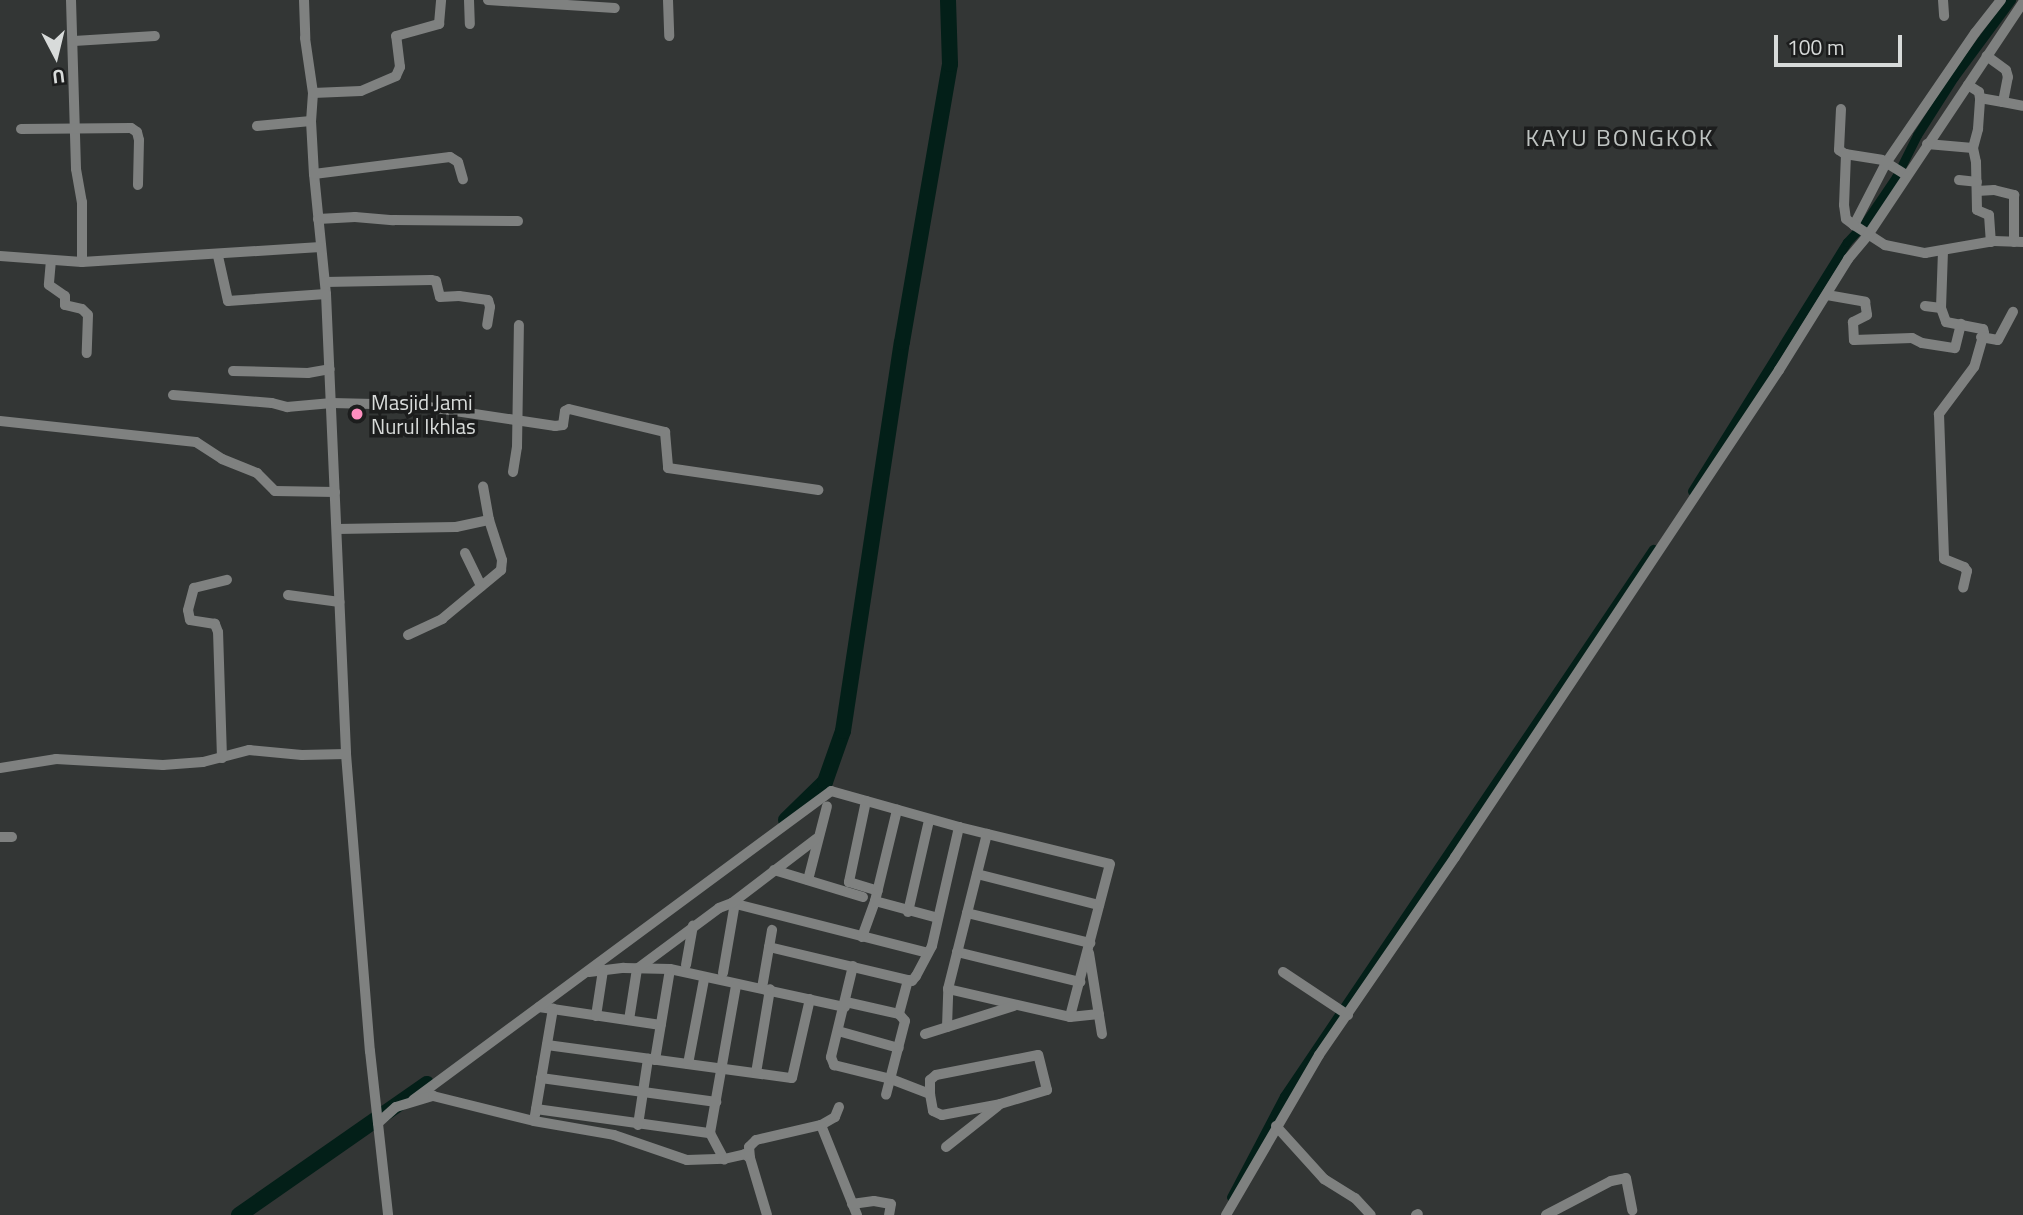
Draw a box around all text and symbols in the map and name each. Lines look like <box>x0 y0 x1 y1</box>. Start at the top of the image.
north arrow <box>21 21 91 91</box>
scale bar <box>1778 21 1906 65</box>
text: 100 m <box>1787 31 1844 63</box>
text: U <box>51 62 67 92</box>
district label: KAYU BONGKOK <box>1527 124 1713 152</box>
place label: Masjid Jami Nurul Ikhlas <box>371 389 476 439</box>
marker: Masjid Jami Nurul Ikhlas <box>349 406 365 422</box>

